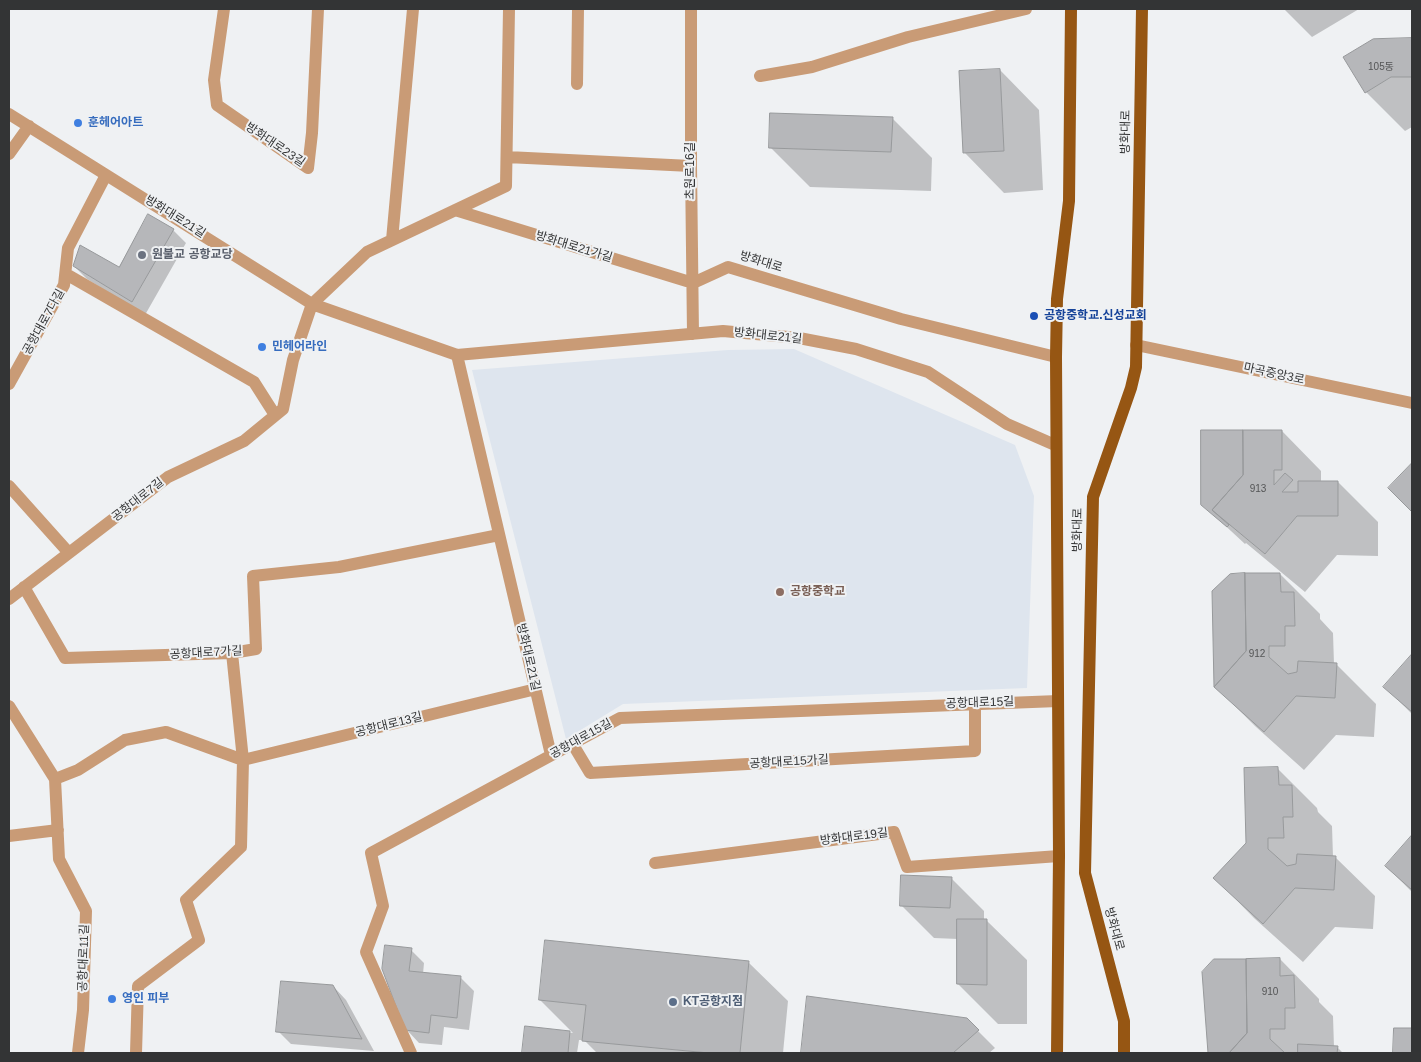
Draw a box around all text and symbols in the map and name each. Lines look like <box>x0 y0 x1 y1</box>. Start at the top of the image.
house number: 105동 <box>1368 61 1394 73</box>
street label: 방화대로 <box>1118 110 1134 154</box>
place label: 훈헤어아트 <box>88 116 143 130</box>
marker: 훈헤어아트 <box>72 117 84 129</box>
street label: 방화대로23길 <box>243 120 307 170</box>
street label: 초원로16길 <box>684 142 698 200</box>
street label: 방화대로21길 <box>142 193 208 241</box>
street label: 방화대로21가길 <box>534 228 614 266</box>
place label: 원불교 공항교당 <box>152 248 233 262</box>
marker: 원불교 공항교당 <box>136 249 148 261</box>
street label: 방화대로 <box>738 249 784 275</box>
street label: 공항대로7다길 <box>20 287 68 357</box>
place label: 공항중학교.신성교회 <box>1044 309 1147 323</box>
marker: 공항중학교.신성교회 <box>1028 310 1040 322</box>
street label: 방화대로21길 <box>733 325 803 347</box>
place label: 민헤어라인 <box>272 340 327 354</box>
marker: 민헤어라인 <box>256 341 268 353</box>
street label: 마곡중앙3로 <box>1242 361 1306 387</box>
street label: 공항대로7길 <box>109 475 167 525</box>
house number: 913 <box>1250 483 1266 495</box>
street label: 방화대로 <box>1070 508 1086 552</box>
place label: 공항중학교 <box>790 585 845 599</box>
marker: 공항중학교 <box>774 586 786 598</box>
street label: 방화대로21길 <box>513 622 543 692</box>
street label: 공항대로7가길 <box>169 644 243 662</box>
house number: 912 <box>1249 648 1265 660</box>
street label: 공항대로15길 <box>945 695 1015 711</box>
street label: 공항대로13길 <box>354 710 424 740</box>
street label: 공항대로15길 <box>548 716 614 762</box>
street label: 공항대로15가길 <box>749 753 829 771</box>
street label: 방화대로19길 <box>819 826 889 848</box>
street label: 방화대로 <box>1101 906 1127 952</box>
street label: 공항대로11길 <box>76 924 92 992</box>
house number: 910 <box>1262 986 1278 998</box>
place label: 영인 피부 <box>122 992 169 1006</box>
marker: 영인 피부 <box>106 993 118 1005</box>
place label: KT공항지점 <box>683 995 743 1009</box>
marker: KT공항지점 <box>667 996 679 1008</box>

